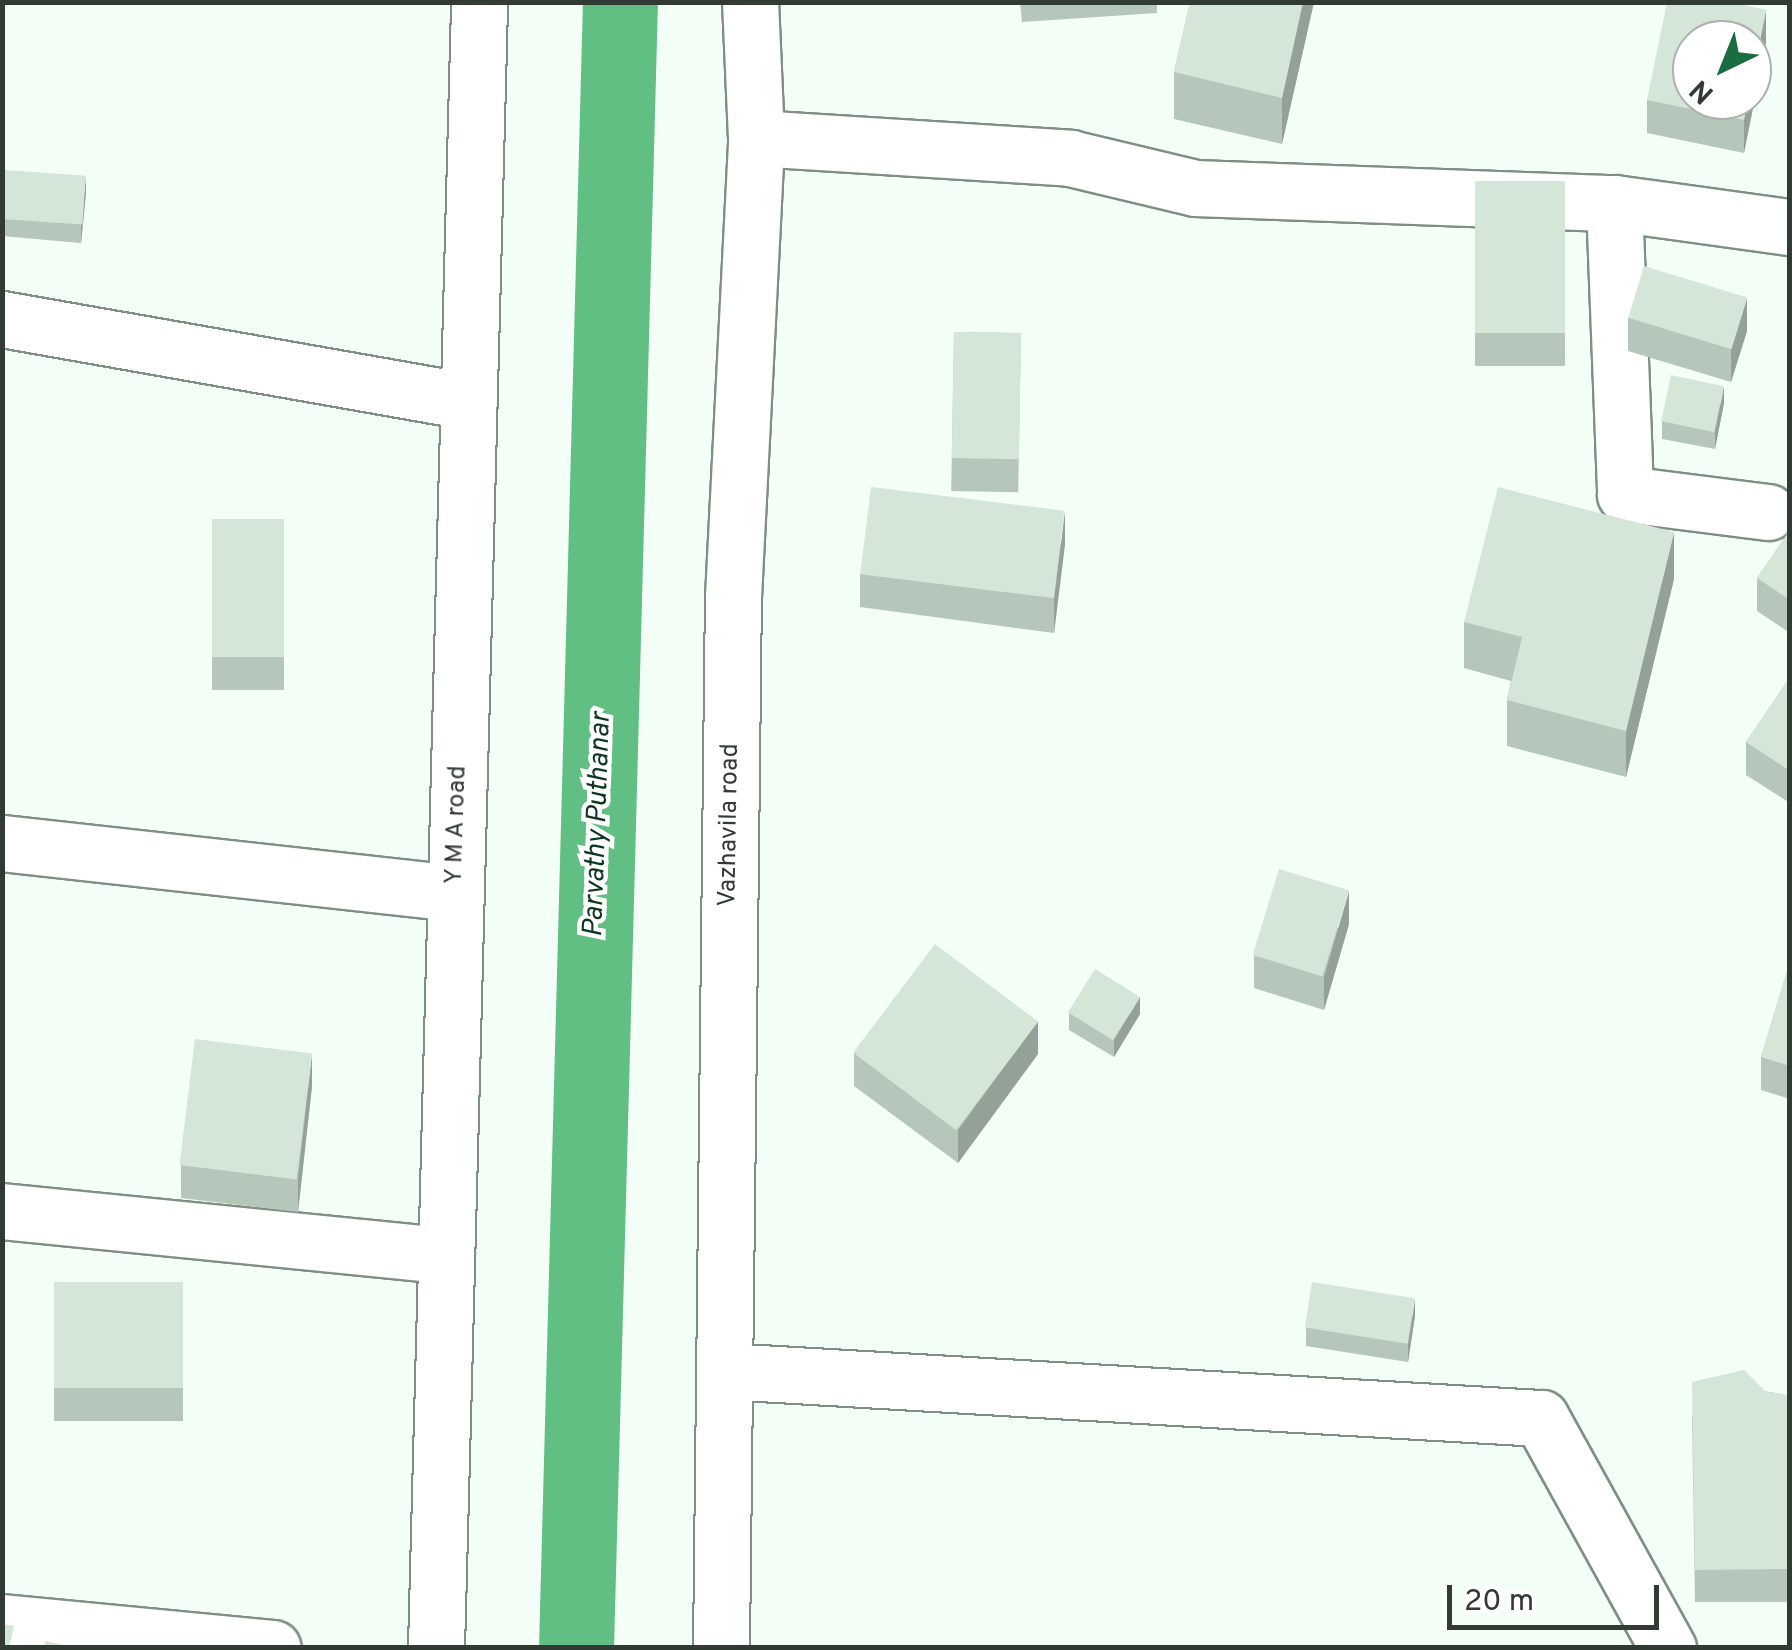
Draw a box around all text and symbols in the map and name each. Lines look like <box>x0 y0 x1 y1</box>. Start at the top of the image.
north arrow <box>1672 20 1772 120</box>
text: N <box>1683 70 1723 111</box>
water label: Parvathy Puthanar <box>577 712 619 938</box>
street label: Vazhavila road <box>714 743 746 907</box>
street label: Y M A road <box>440 764 474 886</box>
scale bar <box>1452 1565 1664 1627</box>
text: 20 m <box>1464 1584 1534 1621</box>

